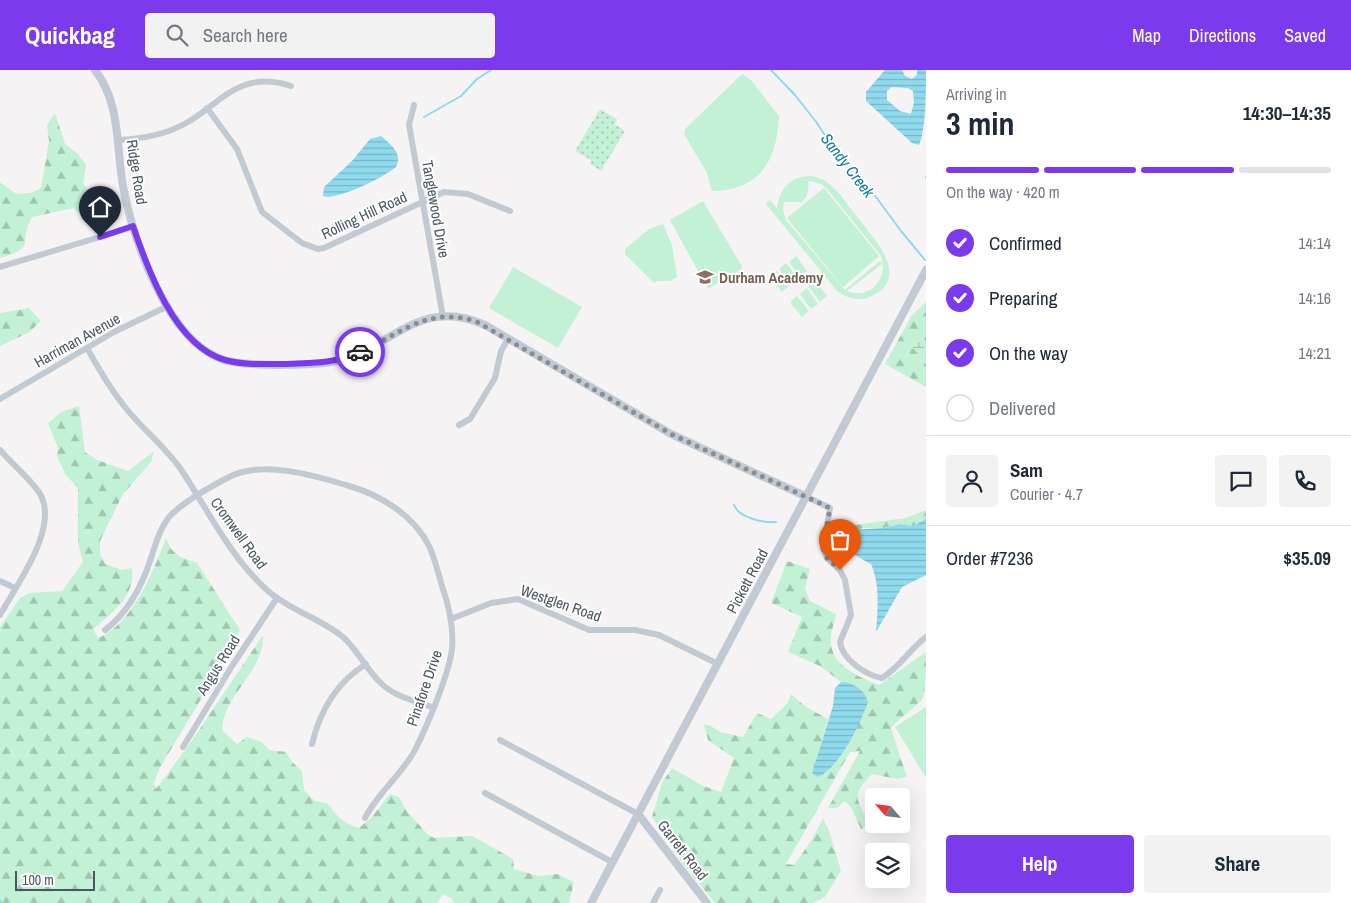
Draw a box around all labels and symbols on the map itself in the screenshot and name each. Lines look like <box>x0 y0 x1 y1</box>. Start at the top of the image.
water label: Sandy Creek <box>816 128 880 202</box>
street label: Ridge Road <box>121 138 153 206</box>
street label: Tanglewood Drive <box>417 159 455 260</box>
pin <box>79 186 121 237</box>
street label: Rolling Hill Road <box>318 186 410 244</box>
school or university icon: Durham Academy <box>695 267 715 287</box>
place label: Durham Academy <box>719 267 823 288</box>
street label: Harriman Avenue <box>30 308 124 372</box>
courier <box>335 327 385 377</box>
street label: Cromwell Road <box>206 493 272 573</box>
pin <box>819 519 861 570</box>
street label: Pickett Road <box>721 545 773 617</box>
street label: Westglen Road <box>518 579 604 627</box>
street label: Angus Road <box>191 631 245 700</box>
street label: Pinafore Drive <box>401 647 447 729</box>
north arrow <box>865 788 910 832</box>
street label: Garrett Road <box>653 816 713 884</box>
scale bar <box>15 868 95 891</box>

